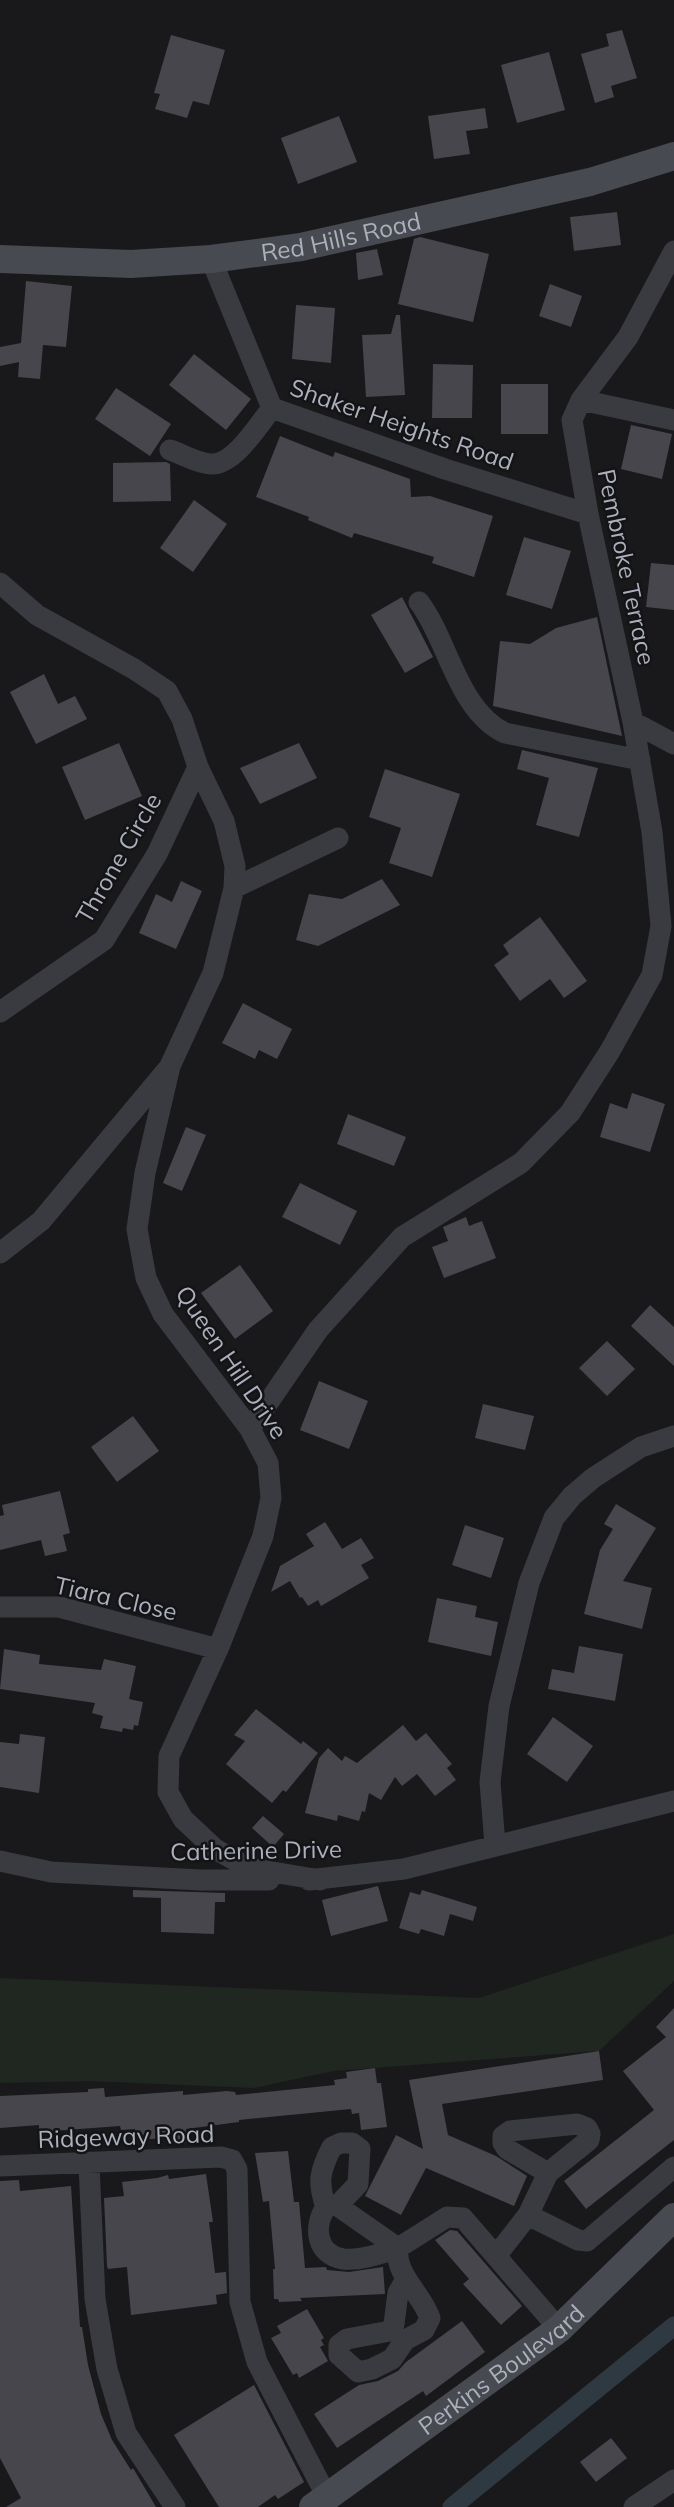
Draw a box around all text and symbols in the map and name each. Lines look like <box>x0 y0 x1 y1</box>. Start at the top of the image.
street label: Red Hills Road <box>259 206 424 267</box>
street label: Shaker Heights Road <box>286 372 518 476</box>
street label: Pembroke Terrace <box>592 466 662 668</box>
street label: Throne Circle <box>69 787 167 929</box>
street label: Queen Hill Drive <box>170 1280 294 1444</box>
street label: Tiara Close <box>52 1569 180 1627</box>
street label: Catherine Drive <box>170 1834 342 1866</box>
street label: Ridgeway Road <box>37 2118 215 2154</box>
street label: Perkins Boulevard <box>412 2298 590 2441</box>

